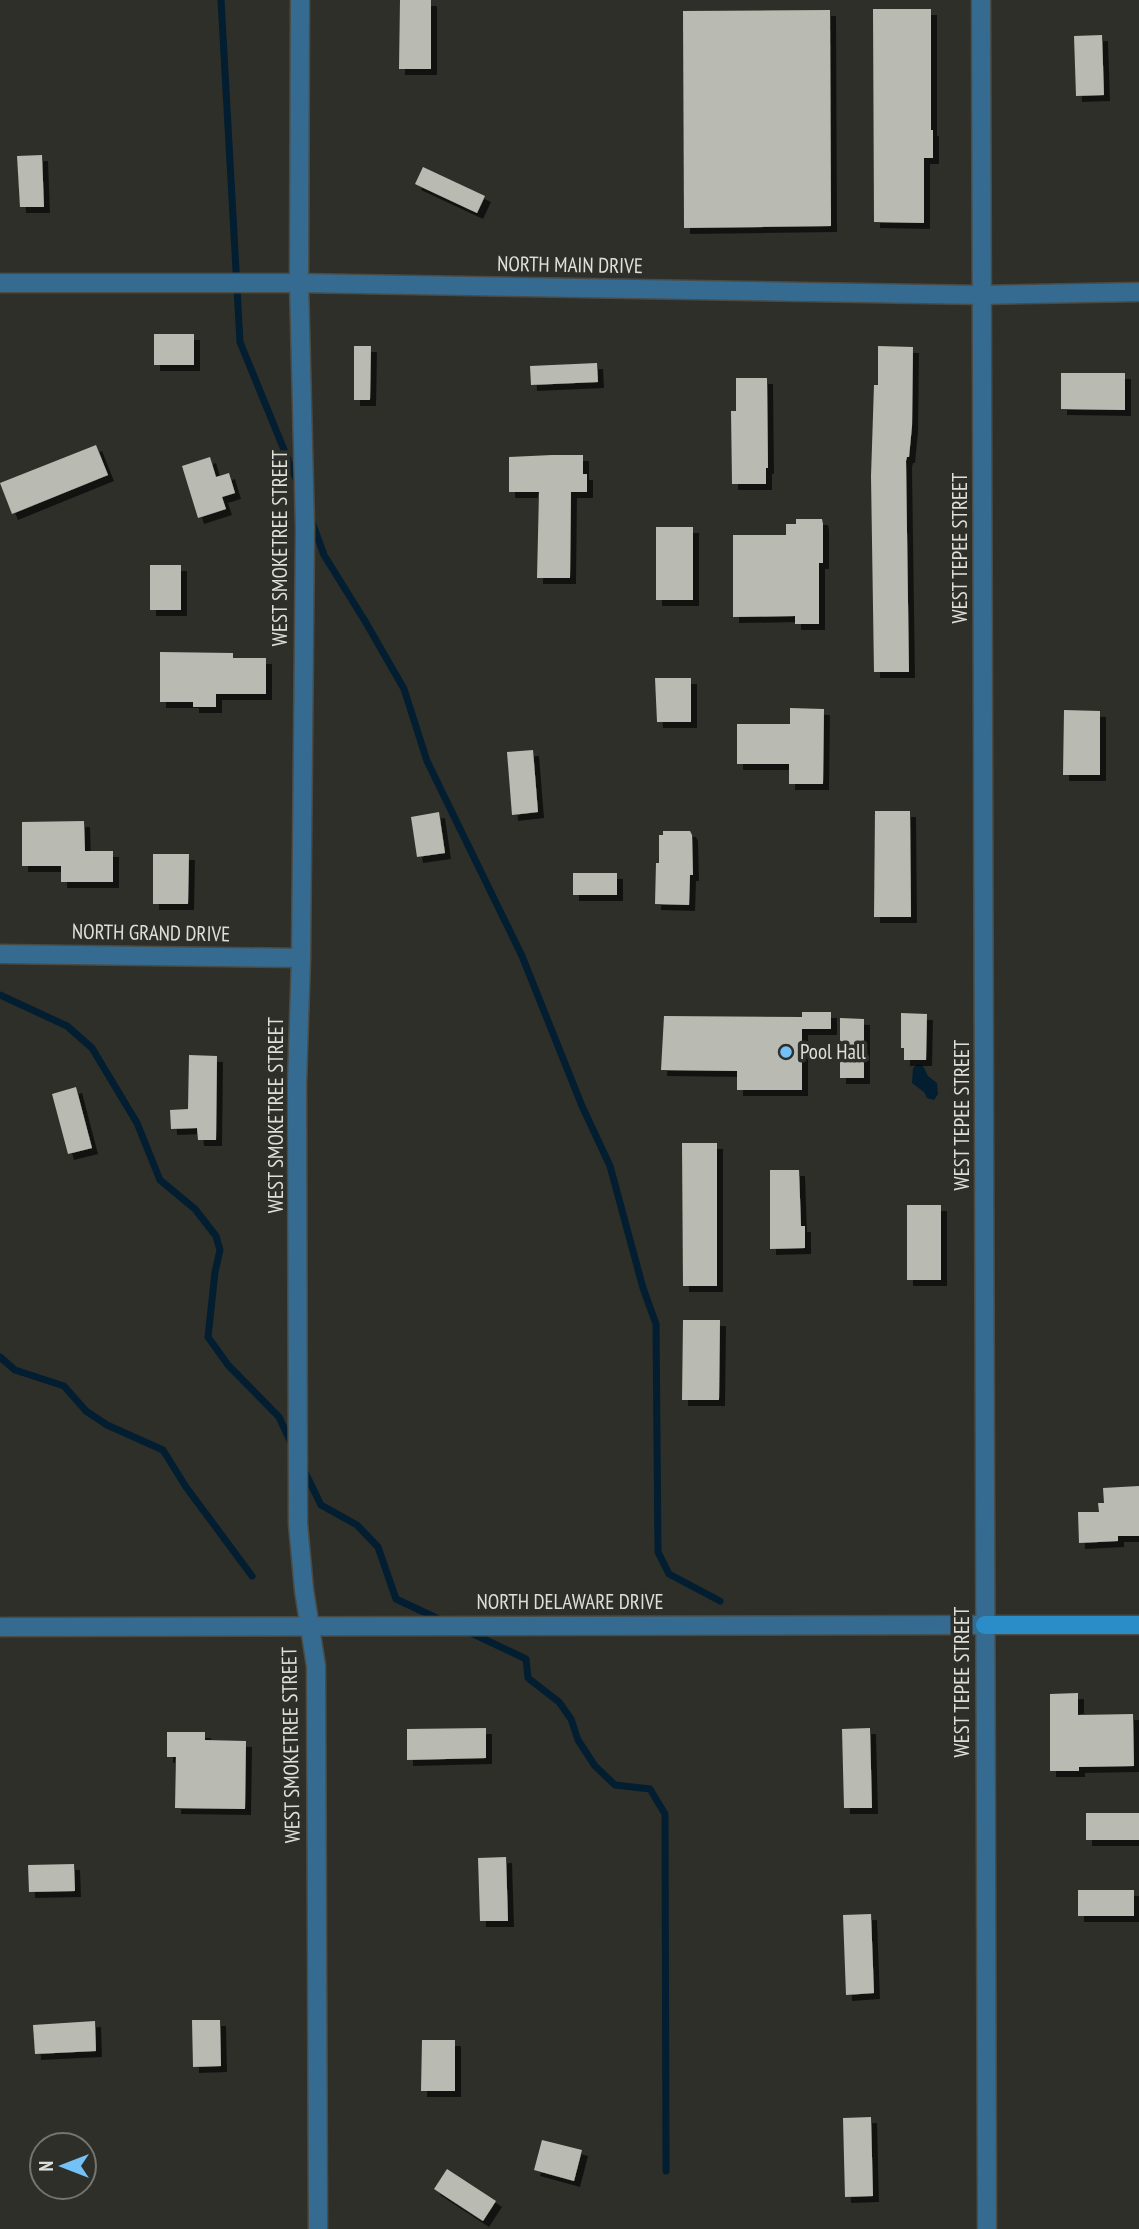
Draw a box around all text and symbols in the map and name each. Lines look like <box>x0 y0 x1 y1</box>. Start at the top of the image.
street label: NORTH MAIN DRIVE <box>497 250 643 279</box>
street label: WEST SMOKETREE STREET <box>266 449 293 646</box>
street label: WEST TEPEE STREET <box>946 472 973 623</box>
street label: NORTH GRAND DRIVE <box>72 918 230 947</box>
street label: WEST SMOKETREE STREET <box>262 1016 289 1213</box>
place label: Pool Hall <box>800 1038 866 1065</box>
street label: WEST TEPEE STREET <box>948 1039 975 1190</box>
marker: Pool Hall <box>778 1044 794 1060</box>
street label: NORTH DELAWARE DRIVE <box>476 1588 664 1615</box>
street label: WEST TEPEE STREET <box>948 1606 975 1757</box>
street label: WEST SMOKETREE STREET <box>275 1646 306 1843</box>
north arrow <box>28 2131 98 2201</box>
text: N <box>34 2161 58 2171</box>

